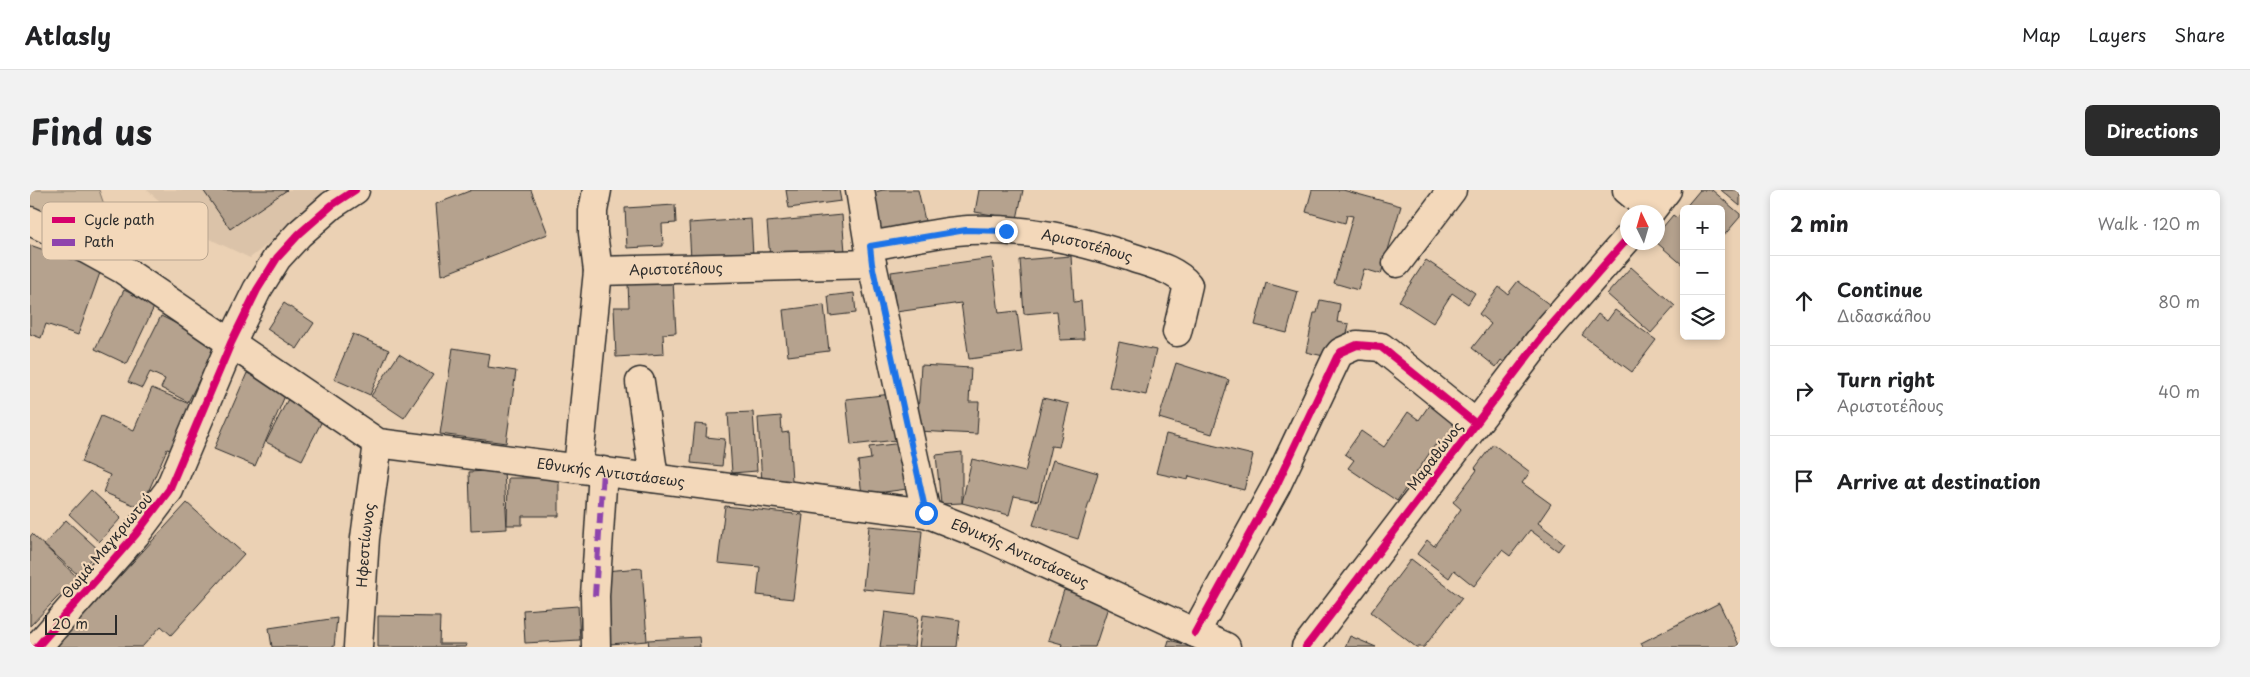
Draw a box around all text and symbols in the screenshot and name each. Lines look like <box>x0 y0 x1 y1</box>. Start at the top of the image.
text: Atlasly <box>25 17 111 53</box>
text: Map <box>2022 21 2061 48</box>
text: Layers <box>2089 21 2146 48</box>
text: Share <box>2174 21 2225 48</box>
text: Find us <box>30 104 152 157</box>
button: Directions <box>2085 105 2220 156</box>
legend <box>42 202 208 260</box>
north arrow <box>1620 205 1665 250</box>
map controls <box>1680 205 1725 340</box>
button: + <box>1680 205 1725 250</box>
text: 2 min <box>1790 207 1849 239</box>
text: Cycle path <box>84 209 155 230</box>
text: Walk · 120 m <box>2098 211 2200 235</box>
route end <box>995 220 1018 243</box>
street label: Αριστοτέλους <box>1040 224 1136 267</box>
text: Path <box>84 231 114 252</box>
button: − <box>1680 250 1725 295</box>
street label: Αριστοτέλους <box>629 257 723 280</box>
text: Continue <box>1837 275 1923 303</box>
icon: ahead <box>1790 287 1818 315</box>
text: 80 m <box>2158 289 2200 313</box>
button: layers <box>1680 295 1725 340</box>
text: Διδασκάλου <box>1837 303 1931 327</box>
text: Turn right <box>1837 365 1935 393</box>
icon: right <box>1790 377 1818 405</box>
text: 40 m <box>2158 379 2200 403</box>
text: Αριστοτέλους <box>1837 393 1944 417</box>
street label: Μαραθώνος <box>1402 417 1468 495</box>
street label: Εθνικής Αντιστάσεως <box>536 452 686 492</box>
icon: arrive <box>1790 467 1818 495</box>
text: Arrive at destination <box>1837 467 2041 495</box>
street label: Θωμά Μαγκριωτού <box>56 488 157 603</box>
street label: Ηφεστίωνος <box>351 502 380 588</box>
route start <box>915 502 938 525</box>
street label: Εθνικής Αντιστάσεως <box>948 513 1093 593</box>
scale bar <box>45 612 118 635</box>
text: 20 m <box>52 613 88 634</box>

